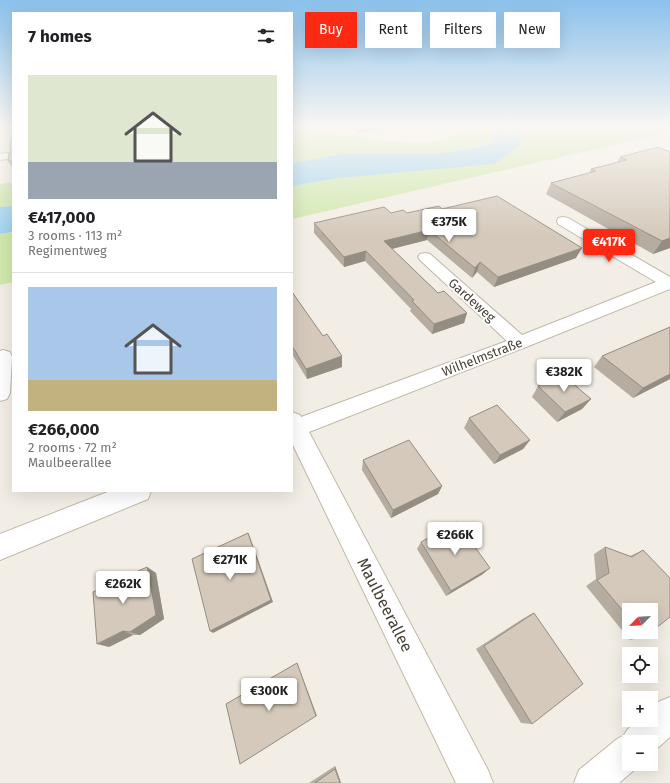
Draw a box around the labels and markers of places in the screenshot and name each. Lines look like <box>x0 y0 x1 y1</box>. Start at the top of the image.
pin: €375K <box>421 209 477 243</box>
pin: €417K <box>581 229 637 263</box>
pin: €382K <box>536 359 592 393</box>
pin: €266K <box>427 522 483 556</box>
pin: €271K <box>202 547 258 581</box>
pin: €262K <box>95 571 151 605</box>
pin: €300K <box>241 678 297 712</box>

